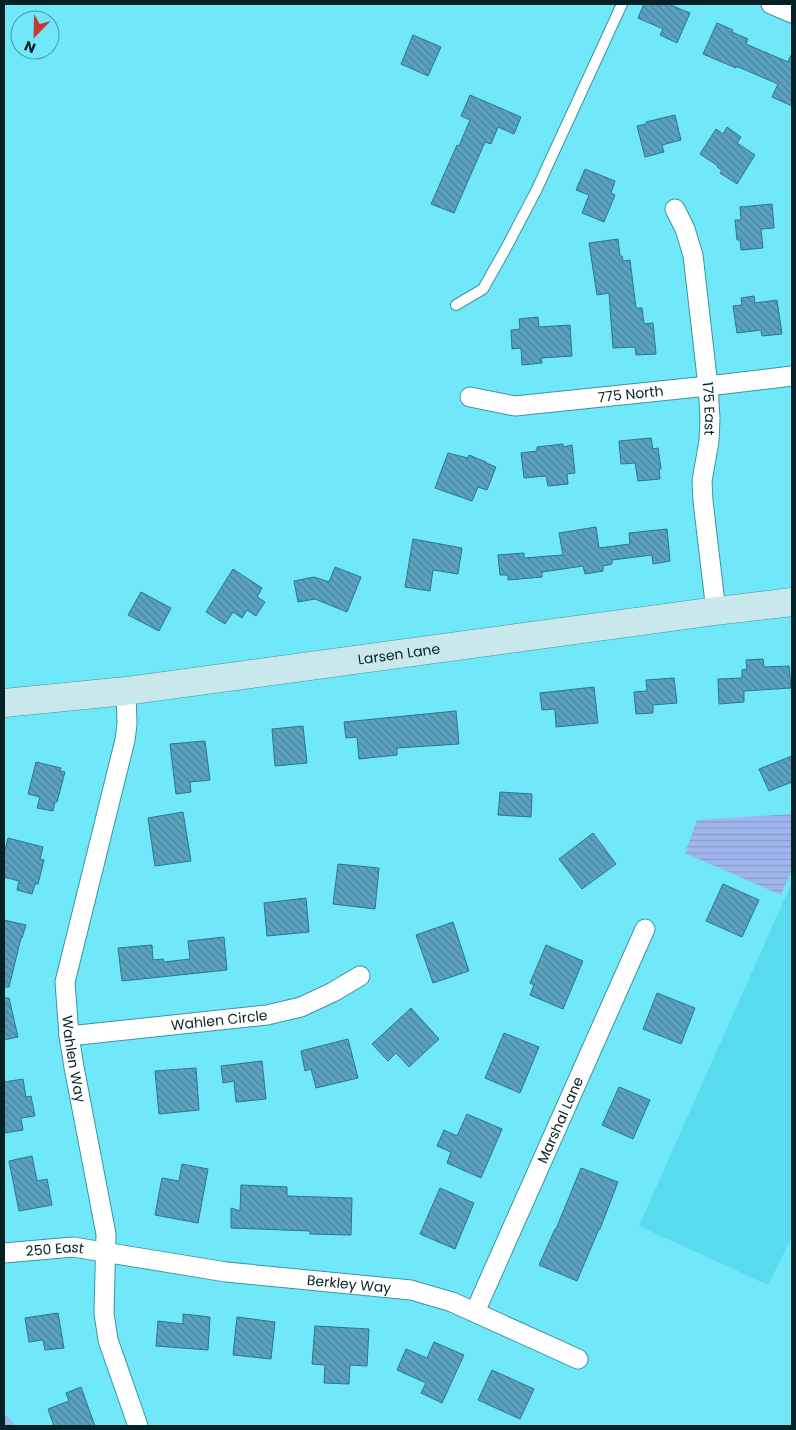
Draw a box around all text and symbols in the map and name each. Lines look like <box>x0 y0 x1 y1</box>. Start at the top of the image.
north arrow <box>10 10 60 60</box>
text: N <box>21 36 39 58</box>
street label: 775 North <box>597 381 664 407</box>
street label: 175 East <box>698 381 720 436</box>
street label: Larsen Lane <box>357 638 442 669</box>
street label: Wahlen Circle <box>170 1005 269 1035</box>
street label: Wahlen Way <box>58 1015 91 1104</box>
street label: Marshal Lane <box>532 1073 588 1167</box>
street label: 250 East <box>25 1237 85 1261</box>
street label: Berkley Way <box>306 1270 392 1298</box>

